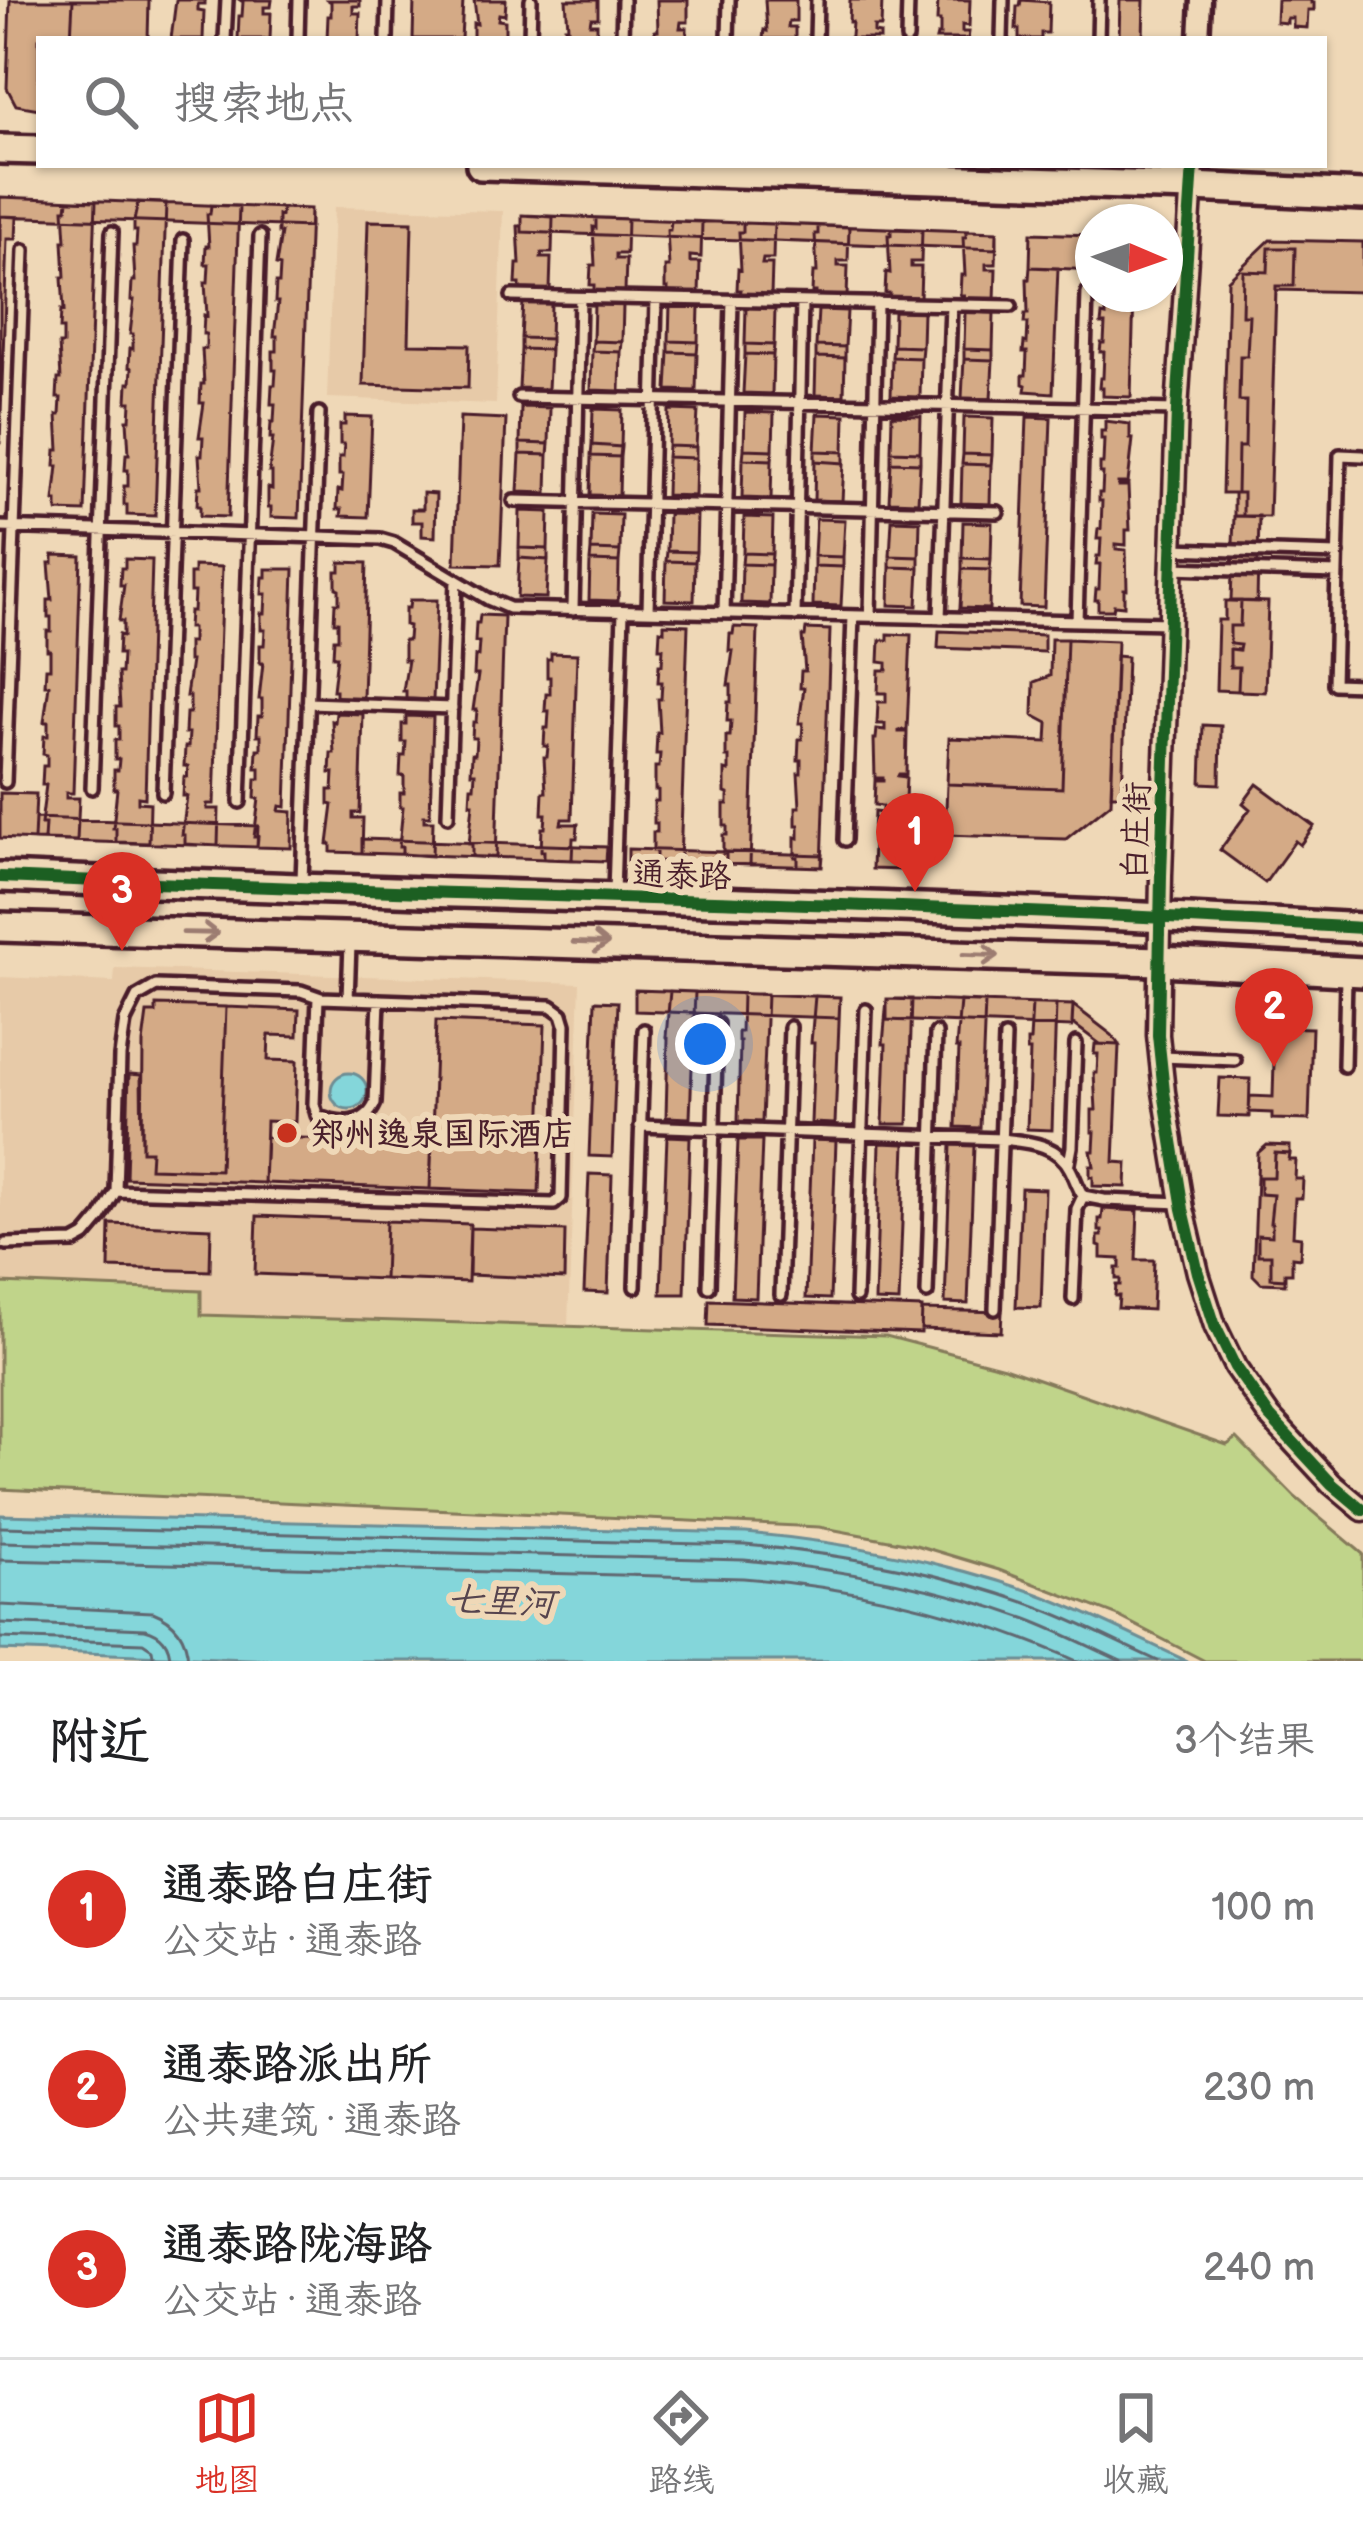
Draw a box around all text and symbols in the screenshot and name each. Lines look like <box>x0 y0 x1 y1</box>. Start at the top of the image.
search box <box>36 36 1327 168</box>
icon: search <box>78 69 144 135</box>
text: 搜索地点 <box>174 77 354 132</box>
north arrow <box>1075 204 1183 312</box>
street label: 白庄街 <box>1115 781 1159 881</box>
pin: 1 <box>876 793 954 892</box>
pin: 3 <box>83 852 161 951</box>
street label: 通泰路 <box>632 854 732 898</box>
one-way arrow <box>181 921 220 944</box>
one-way arrow <box>571 931 610 954</box>
one-way arrow <box>961 944 1000 967</box>
pin: 2 <box>1235 968 1313 1067</box>
your location <box>675 1014 735 1074</box>
place label: 郑州逸泉国际酒店 <box>311 1115 575 1155</box>
marker: 郑州逸泉国际酒店 <box>274 1120 300 1146</box>
water label: 七里河 <box>446 1578 561 1627</box>
text: 附近 <box>48 1712 150 1773</box>
text: 3个结果 <box>1174 1718 1315 1765</box>
text: 通泰路白庄街 <box>162 1858 432 1913</box>
text: 1 <box>79 1885 95 1932</box>
text: 100 m <box>1211 1885 1315 1932</box>
text: 公交站 · 通泰路 <box>162 1918 421 1965</box>
text: 通泰路派出所 <box>162 2038 432 2093</box>
text: 2 <box>75 2065 99 2112</box>
text: 230 m <box>1203 2065 1315 2112</box>
text: 公共建筑 · 通泰路 <box>162 2098 460 2145</box>
text: 通泰路陇海路 <box>162 2218 432 2273</box>
text: 3 <box>76 2245 98 2292</box>
text: 240 m <box>1203 2245 1315 2292</box>
text: 公交站 · 通泰路 <box>162 2278 421 2325</box>
tab: 地图 <box>194 2385 260 2501</box>
tab: 路线 <box>648 2385 714 2501</box>
tab: 收藏 <box>1103 2385 1169 2501</box>

